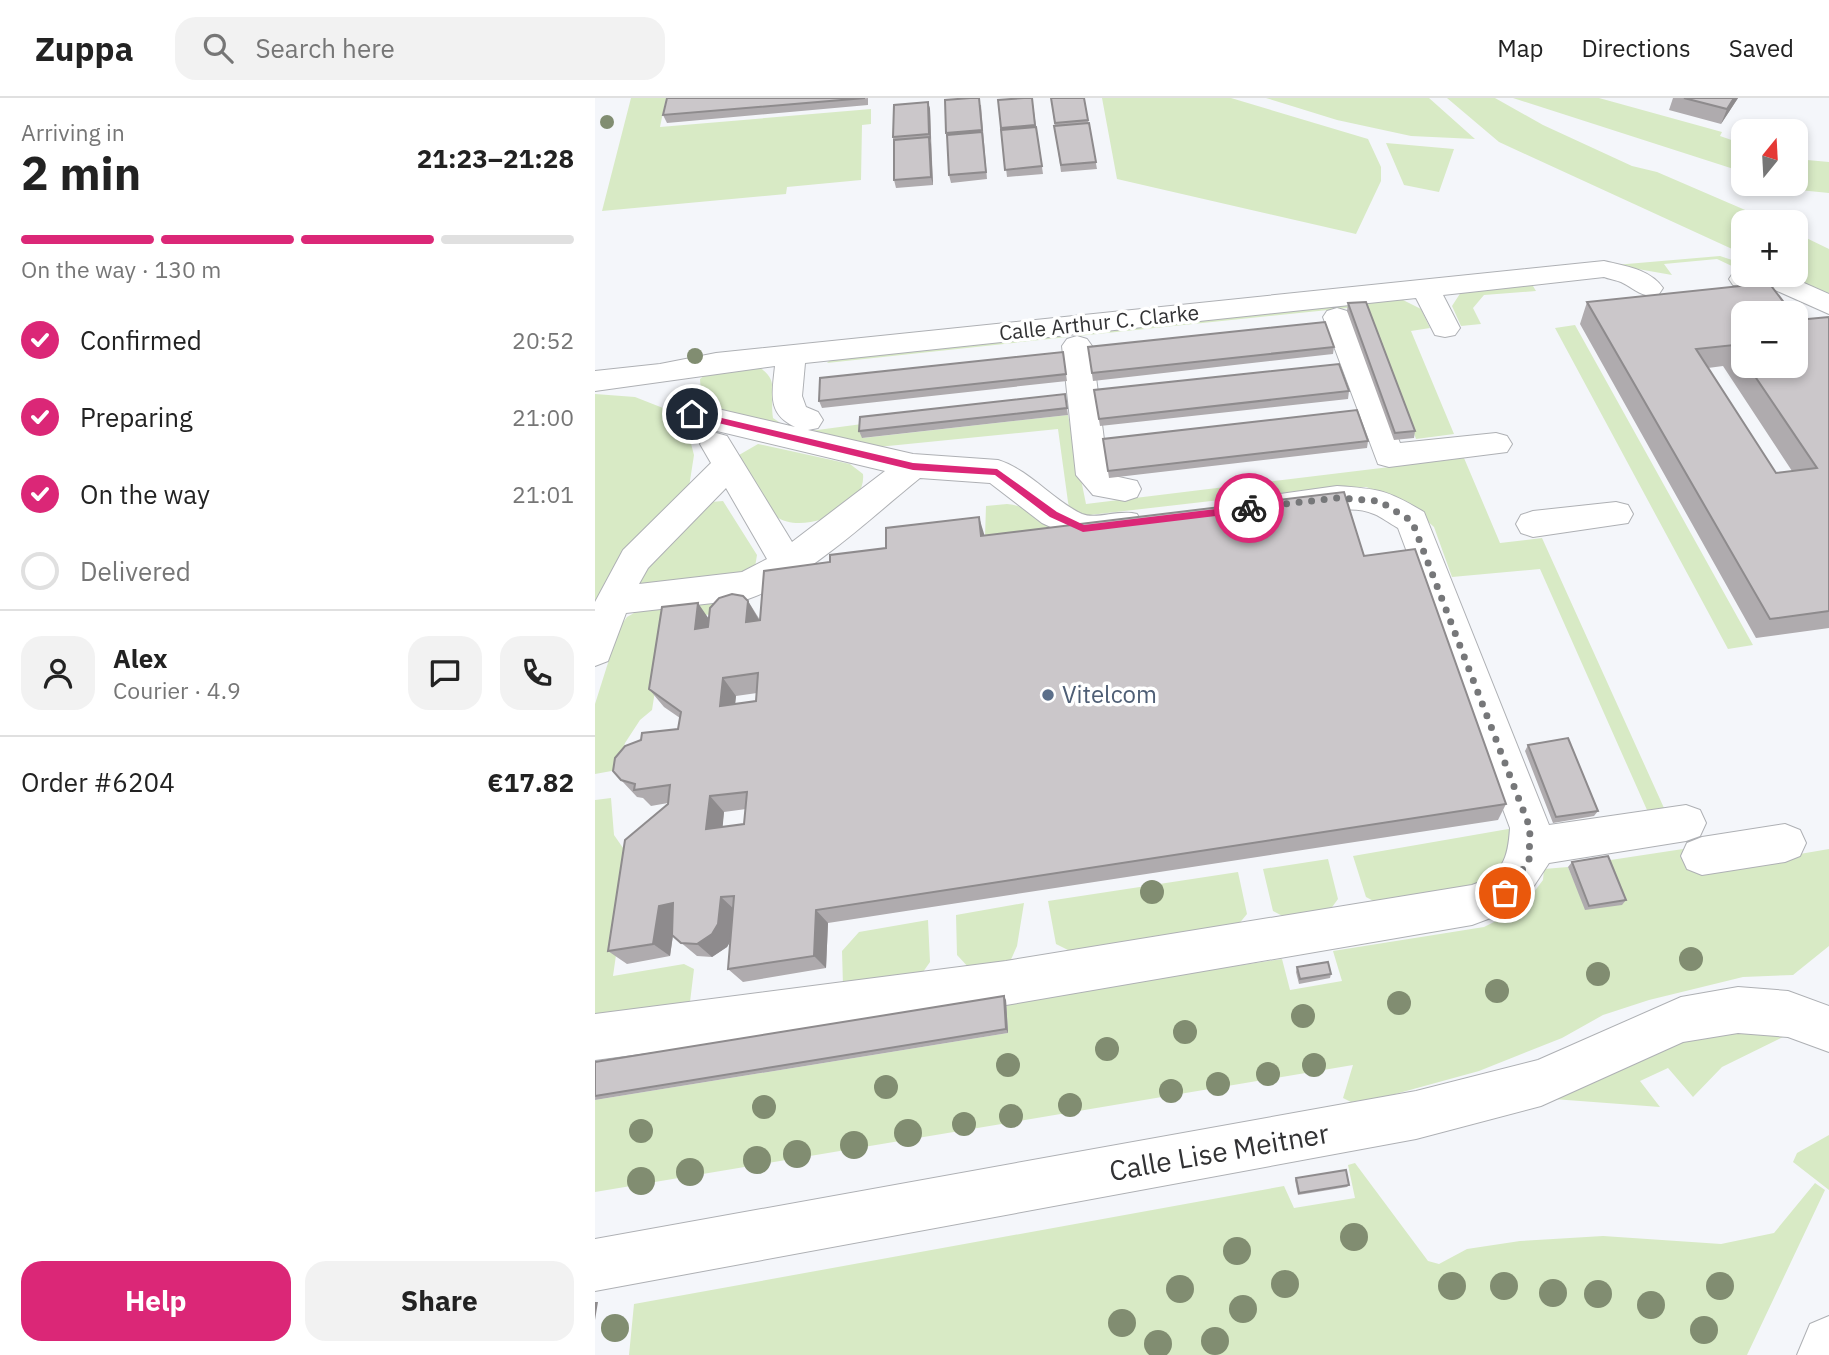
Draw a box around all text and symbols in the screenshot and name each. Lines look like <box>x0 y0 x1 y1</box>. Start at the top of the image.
search box <box>175 17 665 80</box>
text: Zuppa <box>35 27 133 70</box>
icon: search <box>199 29 237 67</box>
text: Search here <box>255 31 395 65</box>
text: Map <box>1497 32 1543 64</box>
text: Directions <box>1581 32 1691 64</box>
text: Saved <box>1729 32 1794 64</box>
text: Arriving in <box>21 117 125 147</box>
north arrow <box>1731 119 1808 196</box>
map controls <box>1731 119 1808 378</box>
text: 21:23–21:28 <box>417 141 574 175</box>
text: 2 min <box>21 143 141 203</box>
button: + <box>1731 210 1808 287</box>
text: On the way · 130 m <box>21 254 221 284</box>
street label: Calle Arthur C. Clarke <box>998 298 1200 346</box>
button: − <box>1731 301 1808 378</box>
icon: check <box>21 321 59 359</box>
text: Confirmed <box>80 323 202 357</box>
text: 20:52 <box>512 325 574 355</box>
pin <box>662 384 722 444</box>
icon: home <box>673 395 711 433</box>
icon: check <box>21 398 59 436</box>
text: Preparing <box>80 400 193 434</box>
text: 21:00 <box>512 402 574 432</box>
courier <box>1214 473 1284 543</box>
icon: check <box>21 475 59 513</box>
text: On the way <box>80 477 210 511</box>
text: 21:01 <box>512 479 574 509</box>
icon: bike <box>1230 489 1268 527</box>
text: Delivered <box>80 554 191 588</box>
button: person <box>21 636 95 710</box>
button: chat <box>408 636 482 710</box>
button: phone <box>500 636 574 710</box>
text: Alex <box>113 641 167 675</box>
text: Courier · 4.9 <box>113 675 241 705</box>
place label: Vitelcom <box>1062 678 1157 710</box>
marker: Vitelcom <box>1040 687 1056 703</box>
text: Order #6204 <box>21 765 175 799</box>
text: €17.82 <box>487 765 574 799</box>
pin <box>1475 863 1535 923</box>
icon: bag <box>1486 874 1524 912</box>
street label: Calle Lise Meitner <box>1106 1114 1332 1189</box>
button: Help <box>21 1261 291 1341</box>
button: Share <box>305 1261 574 1341</box>

